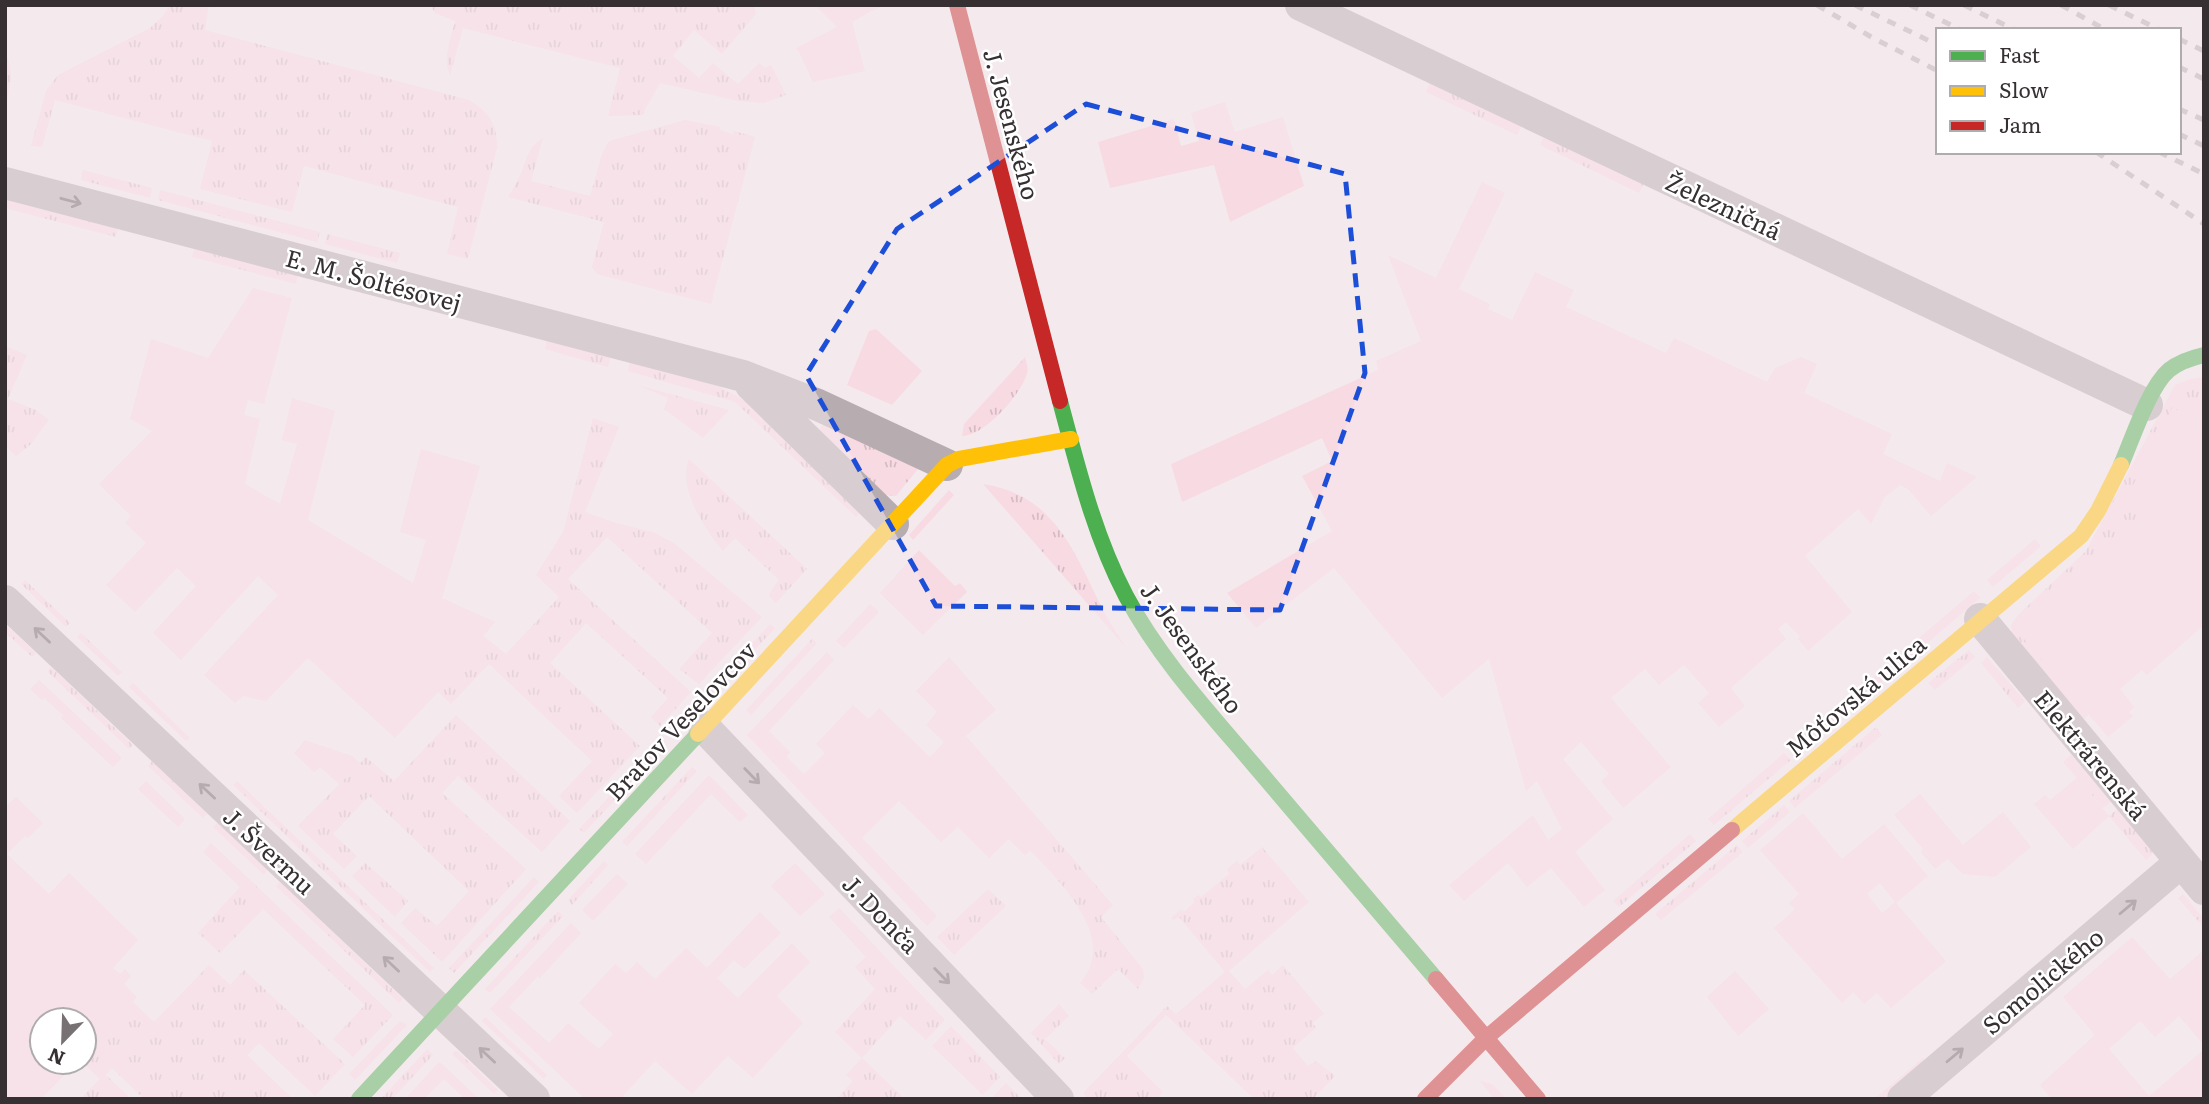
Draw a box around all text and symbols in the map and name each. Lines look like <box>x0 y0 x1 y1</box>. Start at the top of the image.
legend <box>1936 28 2181 154</box>
text: Fast <box>1999 38 2040 69</box>
street label: J. Jesenského <box>976 45 1050 203</box>
text: Slow <box>1999 73 2049 104</box>
text: Jam <box>1999 108 2041 139</box>
street label: Železničná <box>1660 163 1788 247</box>
one-way arrow <box>59 195 82 208</box>
street label: E. M. Šoltésovej <box>282 239 466 319</box>
street label: J. Jesenského <box>1133 574 1253 720</box>
street label: Môťovská ulica <box>1777 626 1933 764</box>
one-way arrow <box>34 627 51 644</box>
street label: Bratov Veselovcov <box>597 632 763 808</box>
street label: Elektrárenská <box>2027 681 2157 827</box>
one-way arrow <box>743 767 760 784</box>
one-way arrow <box>199 783 216 800</box>
street label: J. Švermu <box>216 798 324 902</box>
street label: J. Donča <box>836 866 929 960</box>
one-way arrow <box>2119 899 2137 915</box>
street label: Somolického <box>1974 919 2110 1041</box>
one-way arrow <box>382 956 400 972</box>
one-way arrow <box>934 967 951 984</box>
north arrow <box>28 1006 98 1076</box>
text: N <box>43 1042 69 1074</box>
one-way arrow <box>479 1046 496 1063</box>
one-way arrow <box>1946 1047 1964 1063</box>

